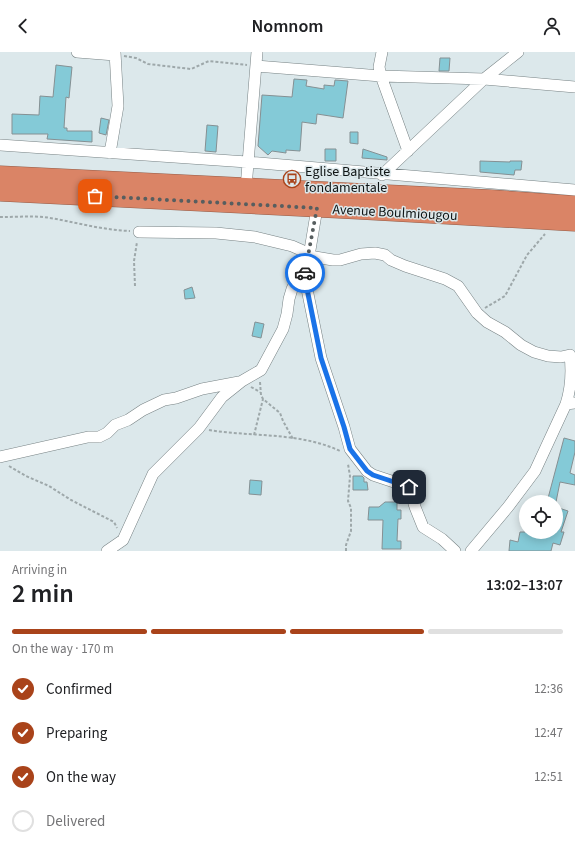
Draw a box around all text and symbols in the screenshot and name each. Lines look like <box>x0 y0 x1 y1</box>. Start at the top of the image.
text: Nomnom <box>251 14 324 39</box>
icon: back <box>12 15 34 37</box>
icon: person <box>541 15 563 37</box>
place label: Eglise Baptiste fondamentale <box>305 162 390 198</box>
bus stop icon: Eglise Baptiste fondamentale <box>282 169 302 189</box>
pin <box>78 179 112 213</box>
icon: bag <box>84 185 106 207</box>
street label: Avenue Boulmiougou <box>332 200 458 226</box>
courier <box>285 253 325 293</box>
icon: car <box>294 262 316 284</box>
pin <box>392 470 426 504</box>
icon: home <box>398 476 420 498</box>
map controls <box>519 495 563 539</box>
button: locate <box>519 495 563 539</box>
text: Arriving in <box>12 561 67 579</box>
text: 2 min <box>12 575 74 612</box>
text: 13:02–13:07 <box>486 575 563 596</box>
text: On the way · 170 m <box>12 640 114 658</box>
icon: check <box>12 678 34 700</box>
text: Confirmed <box>46 679 112 700</box>
text: 12:36 <box>534 680 563 698</box>
icon: check <box>12 722 34 744</box>
text: Preparing <box>46 723 107 744</box>
text: 12:47 <box>534 724 563 742</box>
icon: check <box>12 766 34 788</box>
text: On the way <box>46 767 116 788</box>
text: 12:51 <box>534 768 563 786</box>
text: Delivered <box>46 811 105 832</box>

